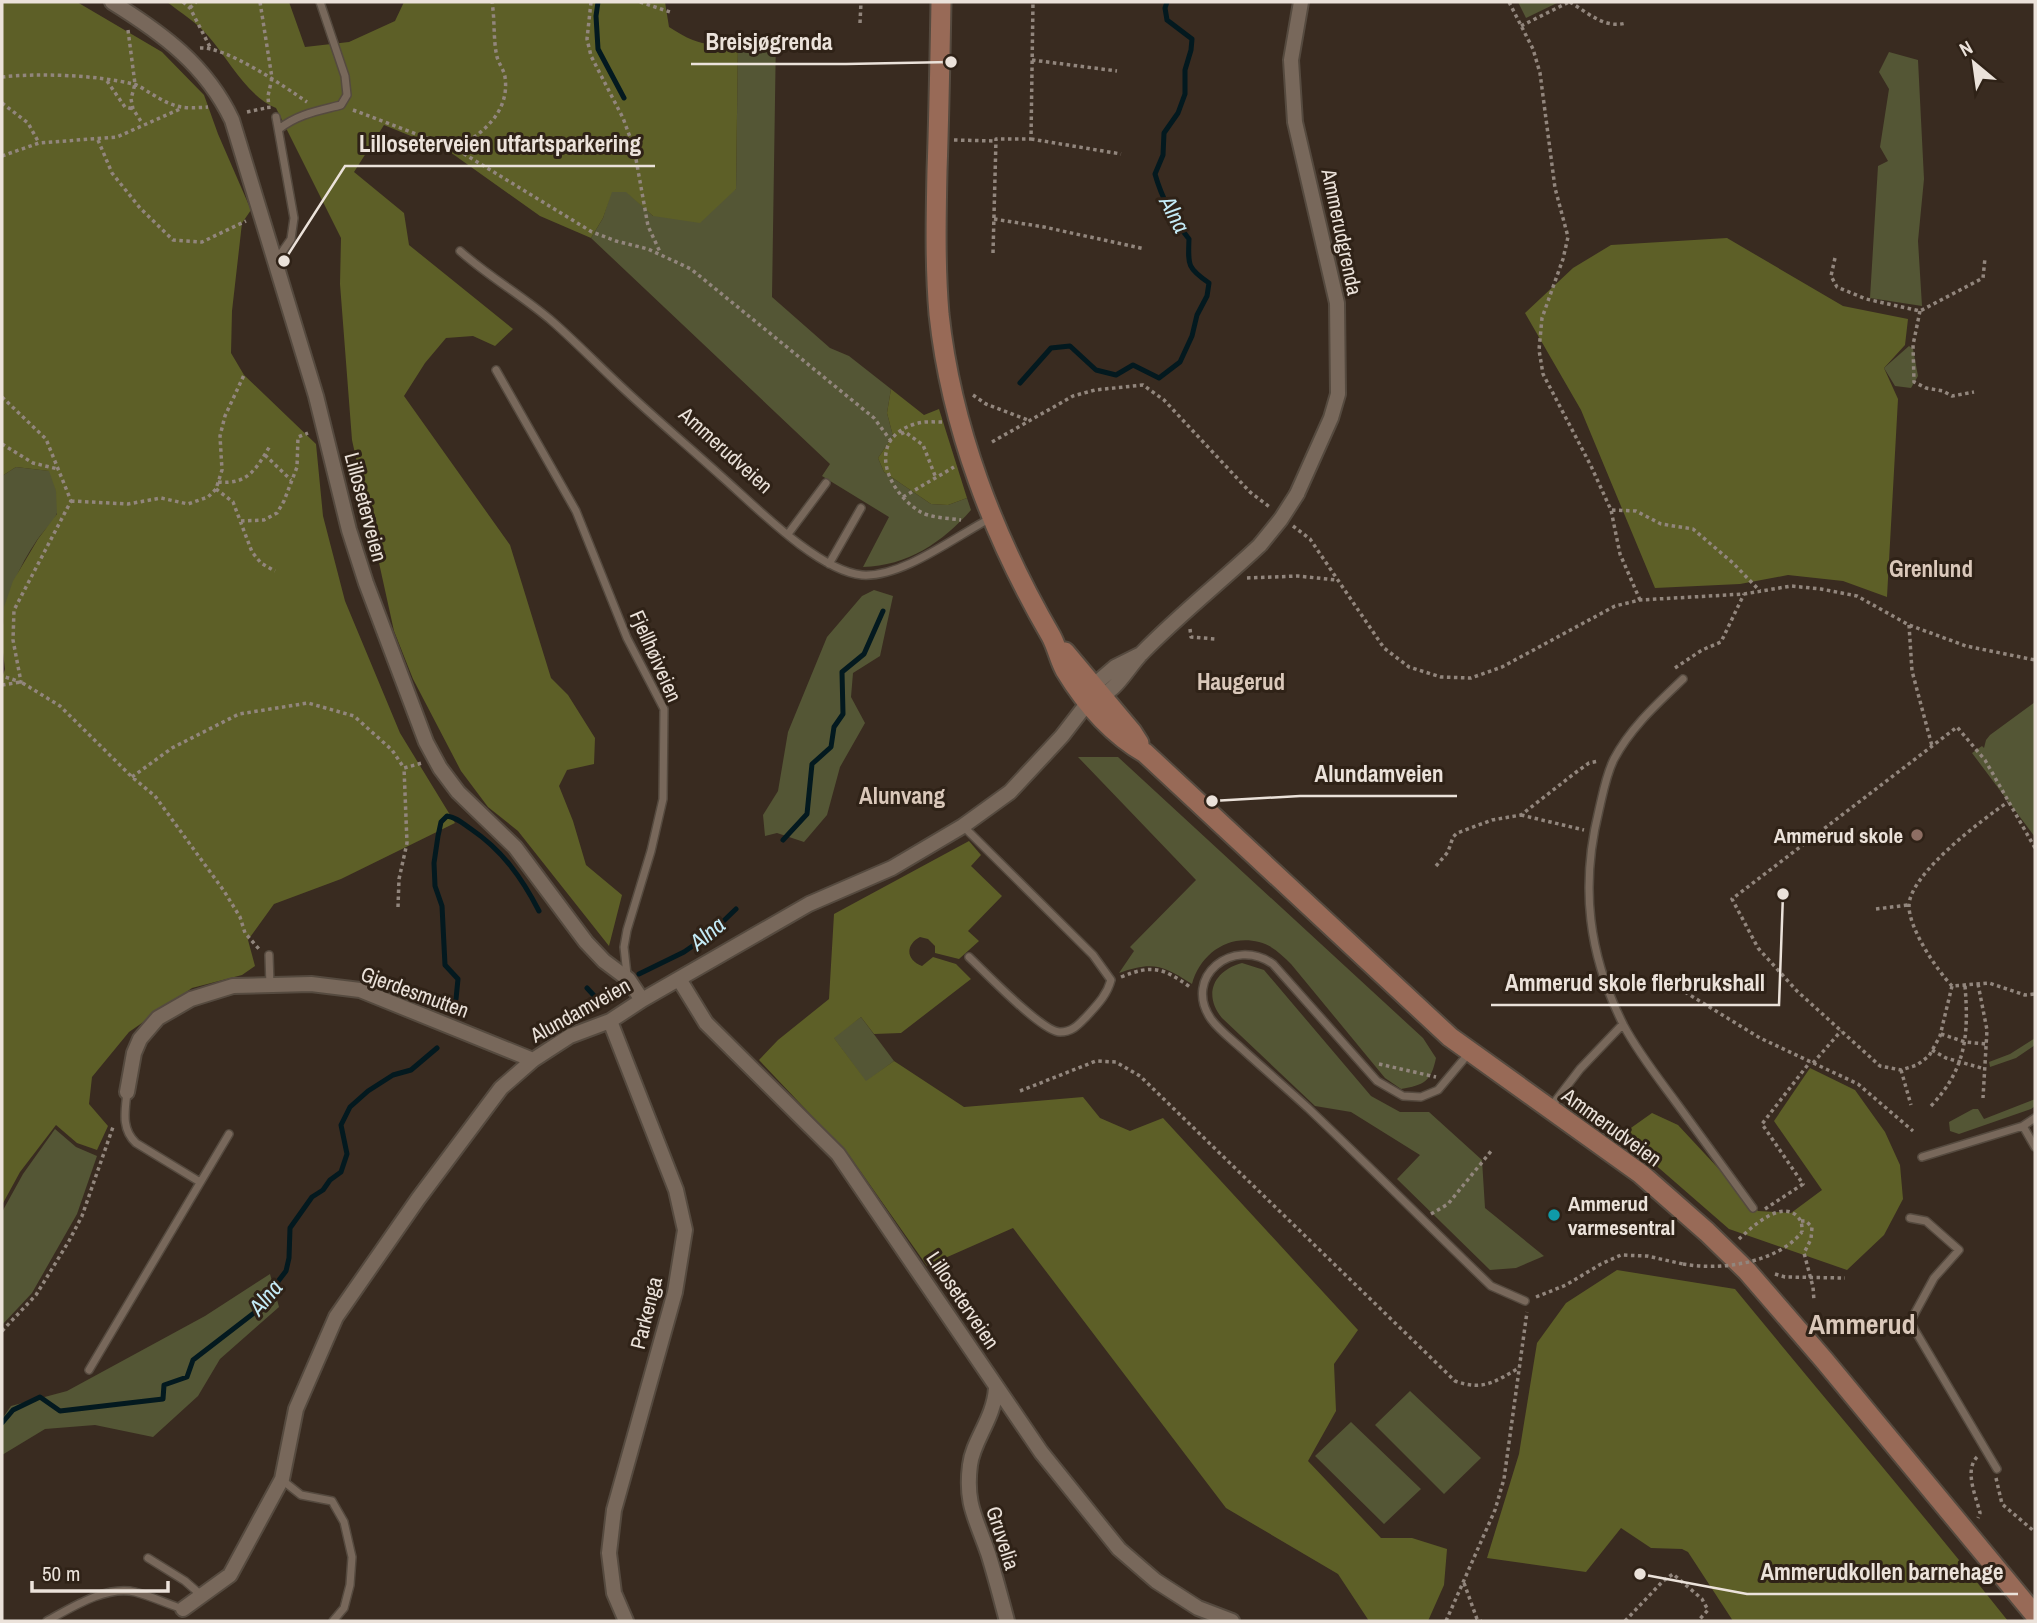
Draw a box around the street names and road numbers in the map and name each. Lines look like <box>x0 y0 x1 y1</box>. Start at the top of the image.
street label: Ammerudgrenda <box>1314 165 1370 298</box>
street label: Ammerudveien <box>672 399 779 500</box>
street label: Lilloseterveien <box>338 449 394 565</box>
street label: Fjellhøiveien <box>623 606 689 706</box>
street label: Gjerdesmutten <box>357 959 473 1025</box>
street label: Alundamveien <box>524 971 635 1050</box>
street label: Ammerudveien <box>1555 1080 1668 1173</box>
street label: Lilloseterveien <box>920 1245 1006 1355</box>
street label: Parkenga <box>623 1273 669 1352</box>
street label: Gruvelia <box>979 1503 1027 1574</box>

